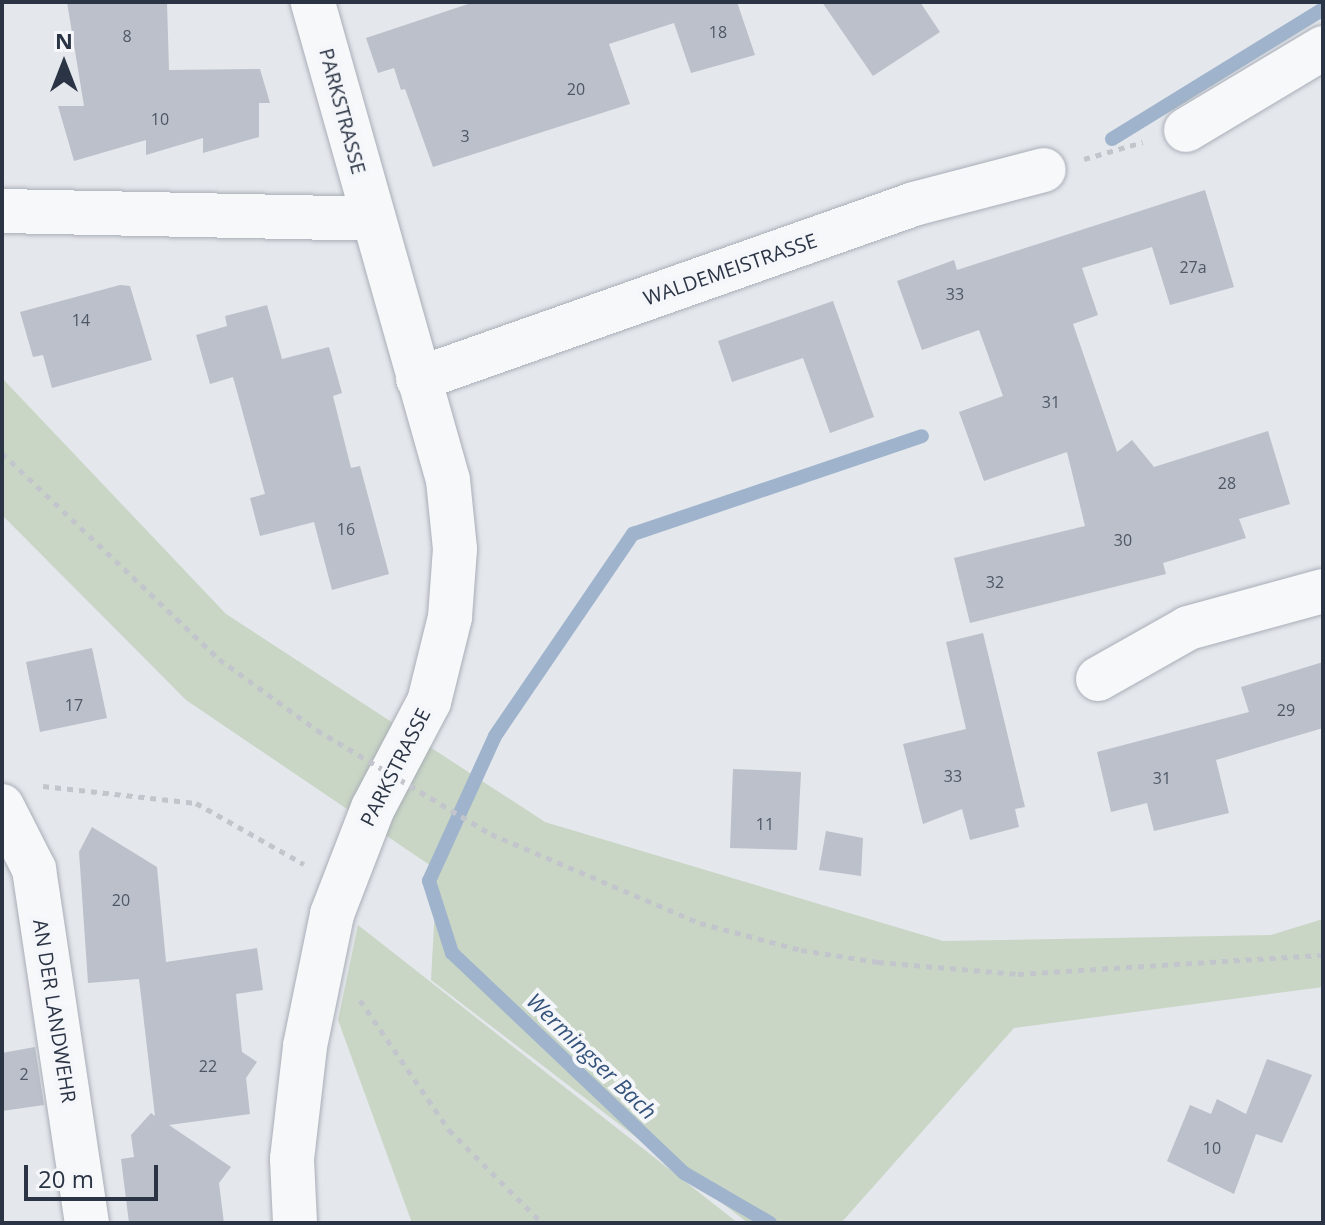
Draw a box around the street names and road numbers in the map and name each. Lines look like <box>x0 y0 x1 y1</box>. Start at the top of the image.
street label: PARKSTRASSE <box>315 45 371 177</box>
street label: WALDEMEISTRASSE <box>640 228 820 310</box>
street label: PARKSTRASSE <box>355 704 435 830</box>
street label: AN DER LANDWEHR <box>29 918 81 1104</box>

